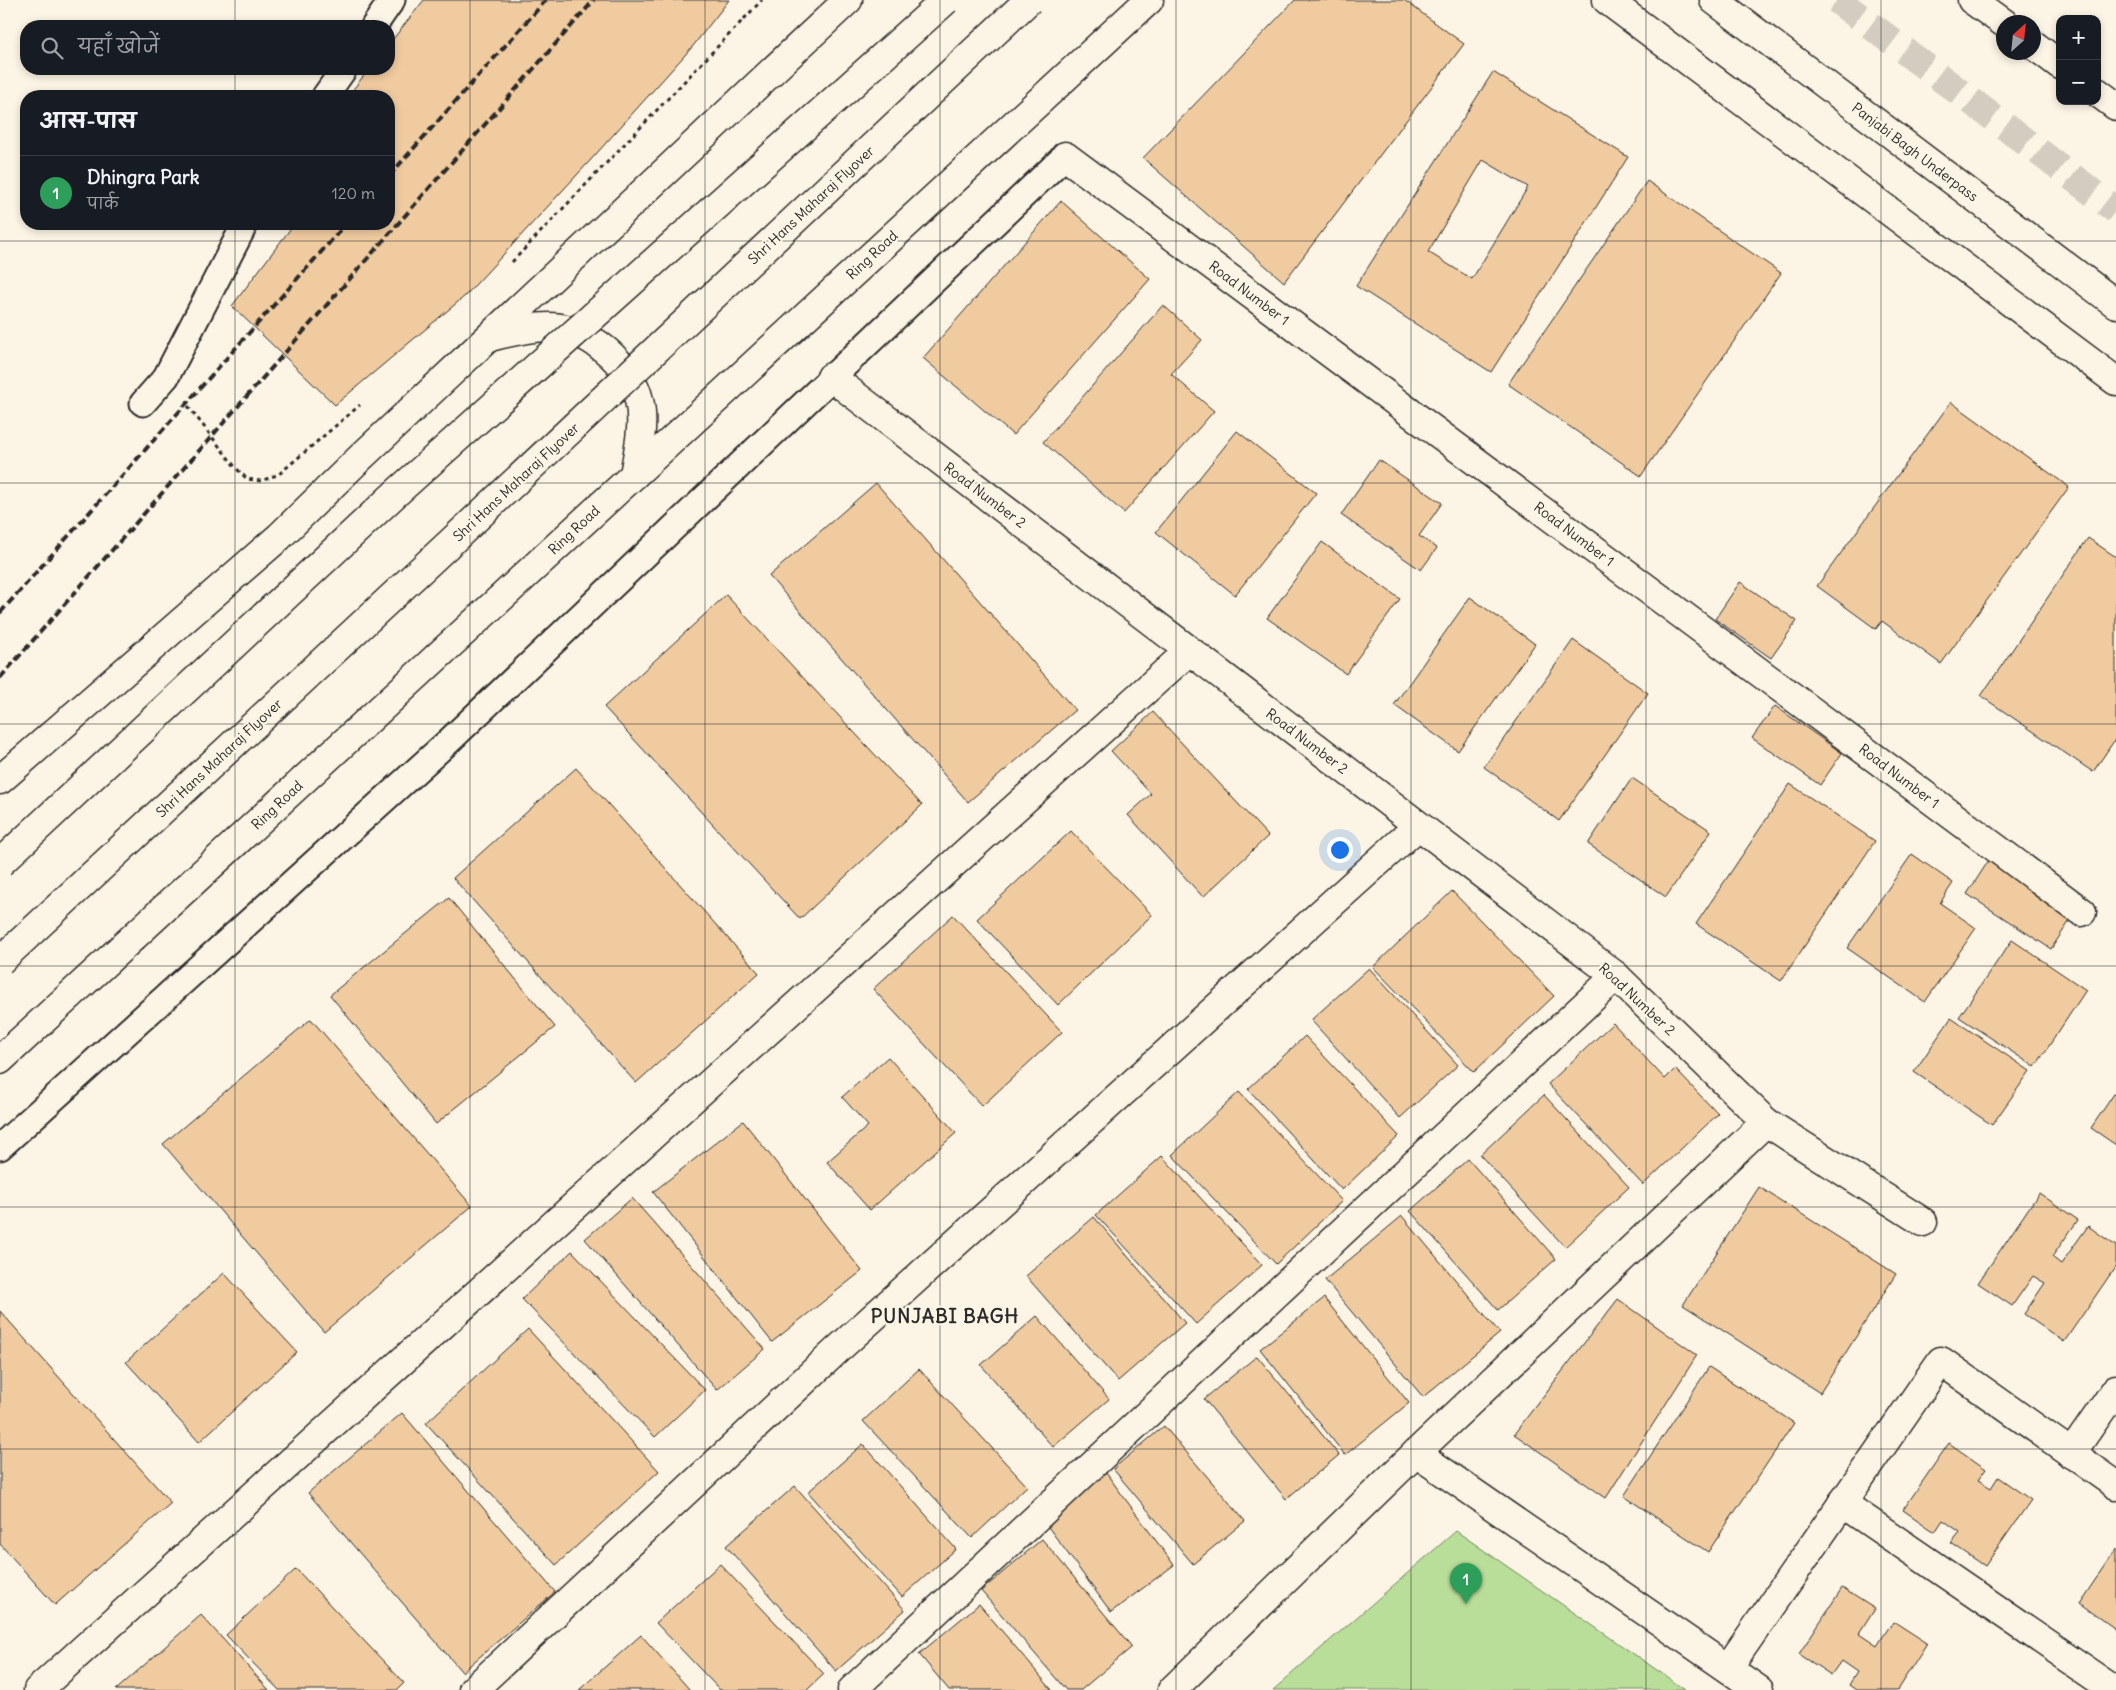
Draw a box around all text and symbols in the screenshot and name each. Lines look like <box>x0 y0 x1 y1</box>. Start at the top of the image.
north arrow <box>1996 15 2041 60</box>
map controls <box>2056 15 2101 105</box>
button: + <box>2056 15 2101 60</box>
search box <box>20 20 395 75</box>
icon: search <box>38 34 66 62</box>
text: यहाँ खोजें <box>78 34 159 58</box>
button: − <box>2056 60 2101 105</box>
street label: Panjabi Bagh Underpass <box>1848 99 1982 205</box>
text: आस-पास <box>40 107 137 134</box>
street label: Shri Hans Maharaj Flyover <box>744 142 878 268</box>
text: Dhingra Park <box>87 165 199 189</box>
text: 1 <box>53 183 59 203</box>
text: 120 m <box>332 183 375 203</box>
text: पार्क <box>87 193 118 213</box>
street label: Ring Road <box>842 227 902 283</box>
street label: Road Number 1 <box>1205 257 1293 329</box>
street label: Shri Hans Maharaj Flyover <box>449 419 583 545</box>
street label: Road Number 2 <box>940 458 1030 532</box>
street label: Road Number 1 <box>1530 498 1618 570</box>
street label: Ring Road <box>544 502 604 558</box>
street label: Shri Hans Maharaj Flyover <box>152 695 286 821</box>
street label: Road Number 2 <box>1262 704 1352 778</box>
street label: Road Number 1 <box>1855 740 1943 812</box>
street label: Ring Road <box>247 777 307 833</box>
your location <box>1327 837 1353 863</box>
street label: Road Number 2 <box>1595 959 1679 1039</box>
district label: PUNJABI BAGH <box>871 1304 1019 1328</box>
pin: 1 <box>1450 1563 1482 1604</box>

